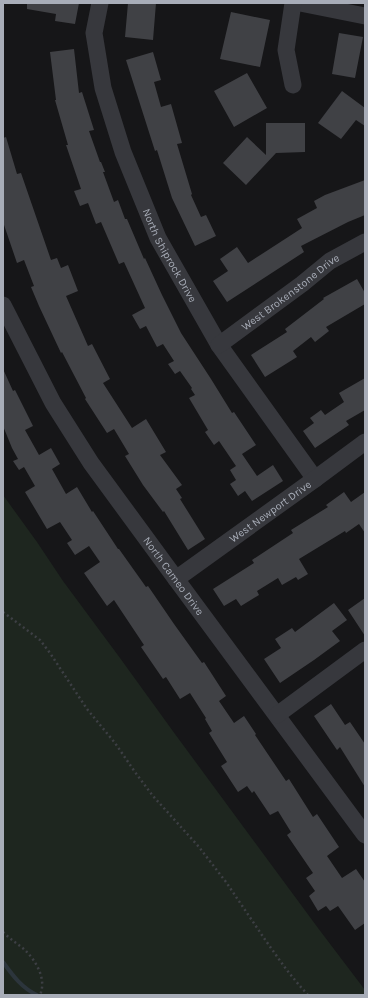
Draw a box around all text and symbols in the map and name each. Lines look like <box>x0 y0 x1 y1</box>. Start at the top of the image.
street label: North Shiprock Drive <box>140 207 200 305</box>
street label: West Brokenstone Drive <box>239 251 342 333</box>
street label: West Newport Drive <box>227 477 314 545</box>
street label: North Cameo Drive <box>141 534 207 618</box>

